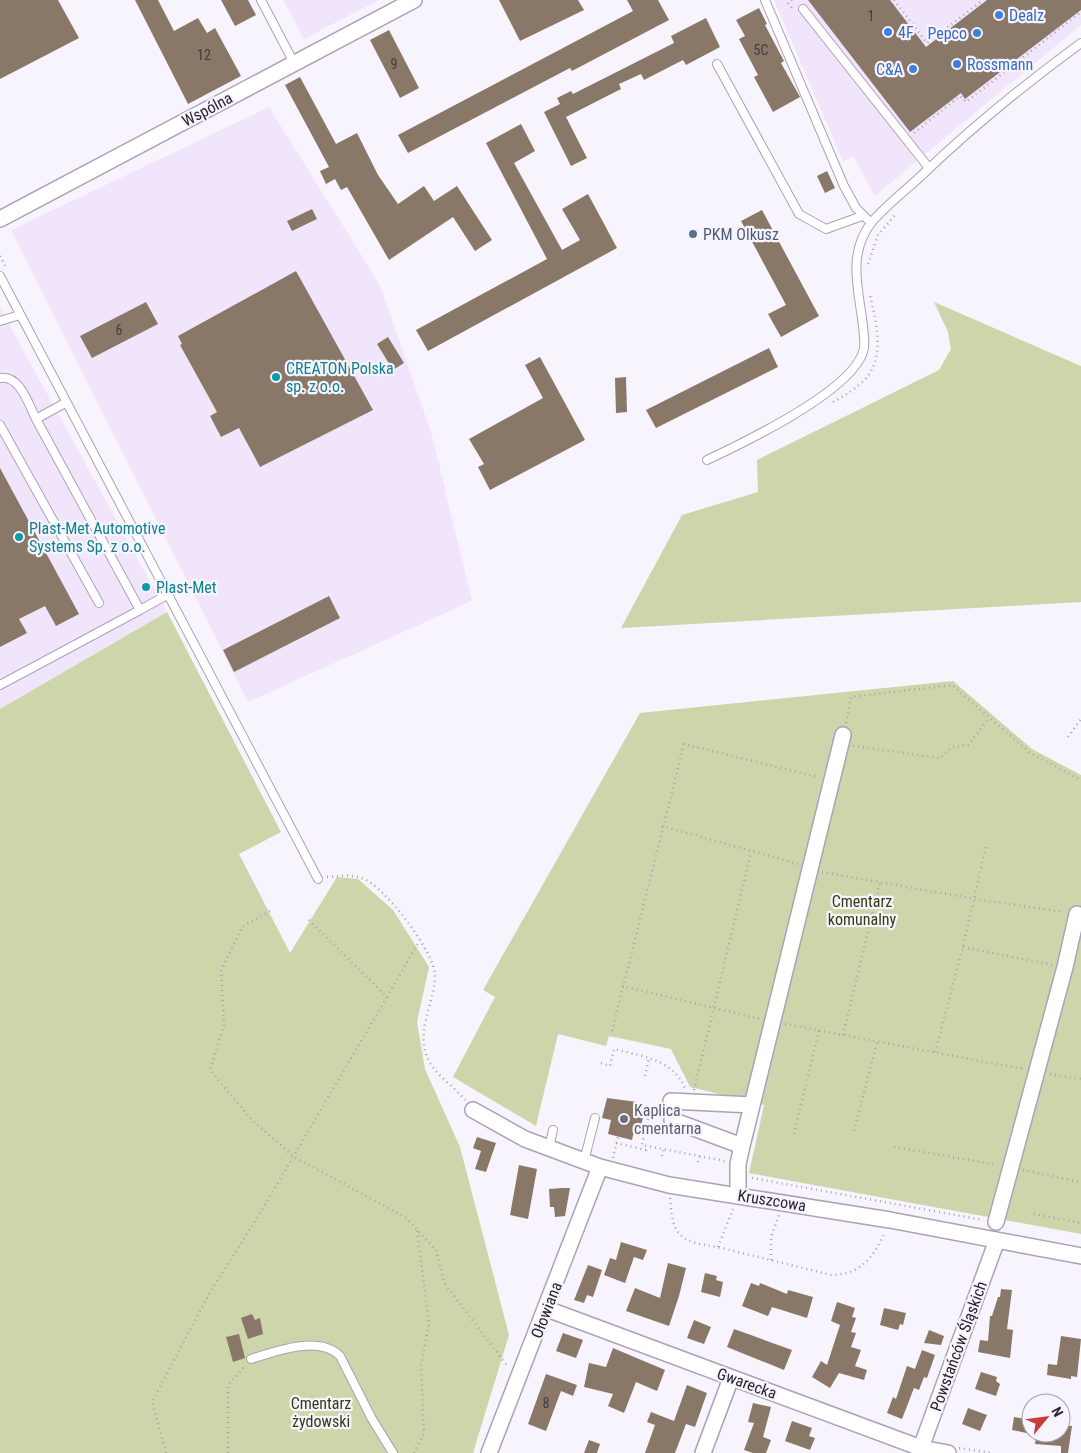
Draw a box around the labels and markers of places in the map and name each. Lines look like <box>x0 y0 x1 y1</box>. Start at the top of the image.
place label: Dealz <box>1009 6 1044 25</box>
marker: Dealz <box>993 9 1005 21</box>
place label: 4F <box>898 23 914 42</box>
place label: Pepco <box>927 24 967 43</box>
marker: 4F <box>882 26 894 38</box>
marker: Pepco <box>971 27 983 39</box>
place label: Rossmann <box>967 55 1033 74</box>
marker: Rossmann <box>951 58 963 70</box>
place label: C&A <box>876 60 903 79</box>
marker: C&A <box>907 63 919 75</box>
place label: PKM Olkusz <box>703 225 779 244</box>
marker: PKM Olkusz <box>687 228 699 240</box>
place label: CREATON Polska sp. z o.o. <box>286 359 394 396</box>
marker: CREATON Polska sp. z o.o. <box>270 371 282 383</box>
place label: Plast-Met Automotive Systems Sp. z o.o. <box>29 519 165 556</box>
marker: Plast-Met Automotive Systems Sp. z o.o. <box>13 531 25 543</box>
place label: Plast-Met <box>156 578 217 597</box>
marker: Plast-Met <box>140 581 152 593</box>
place label: Kaplica cmentarna <box>634 1101 701 1138</box>
marker: Kaplica cmentarna <box>618 1113 630 1125</box>

